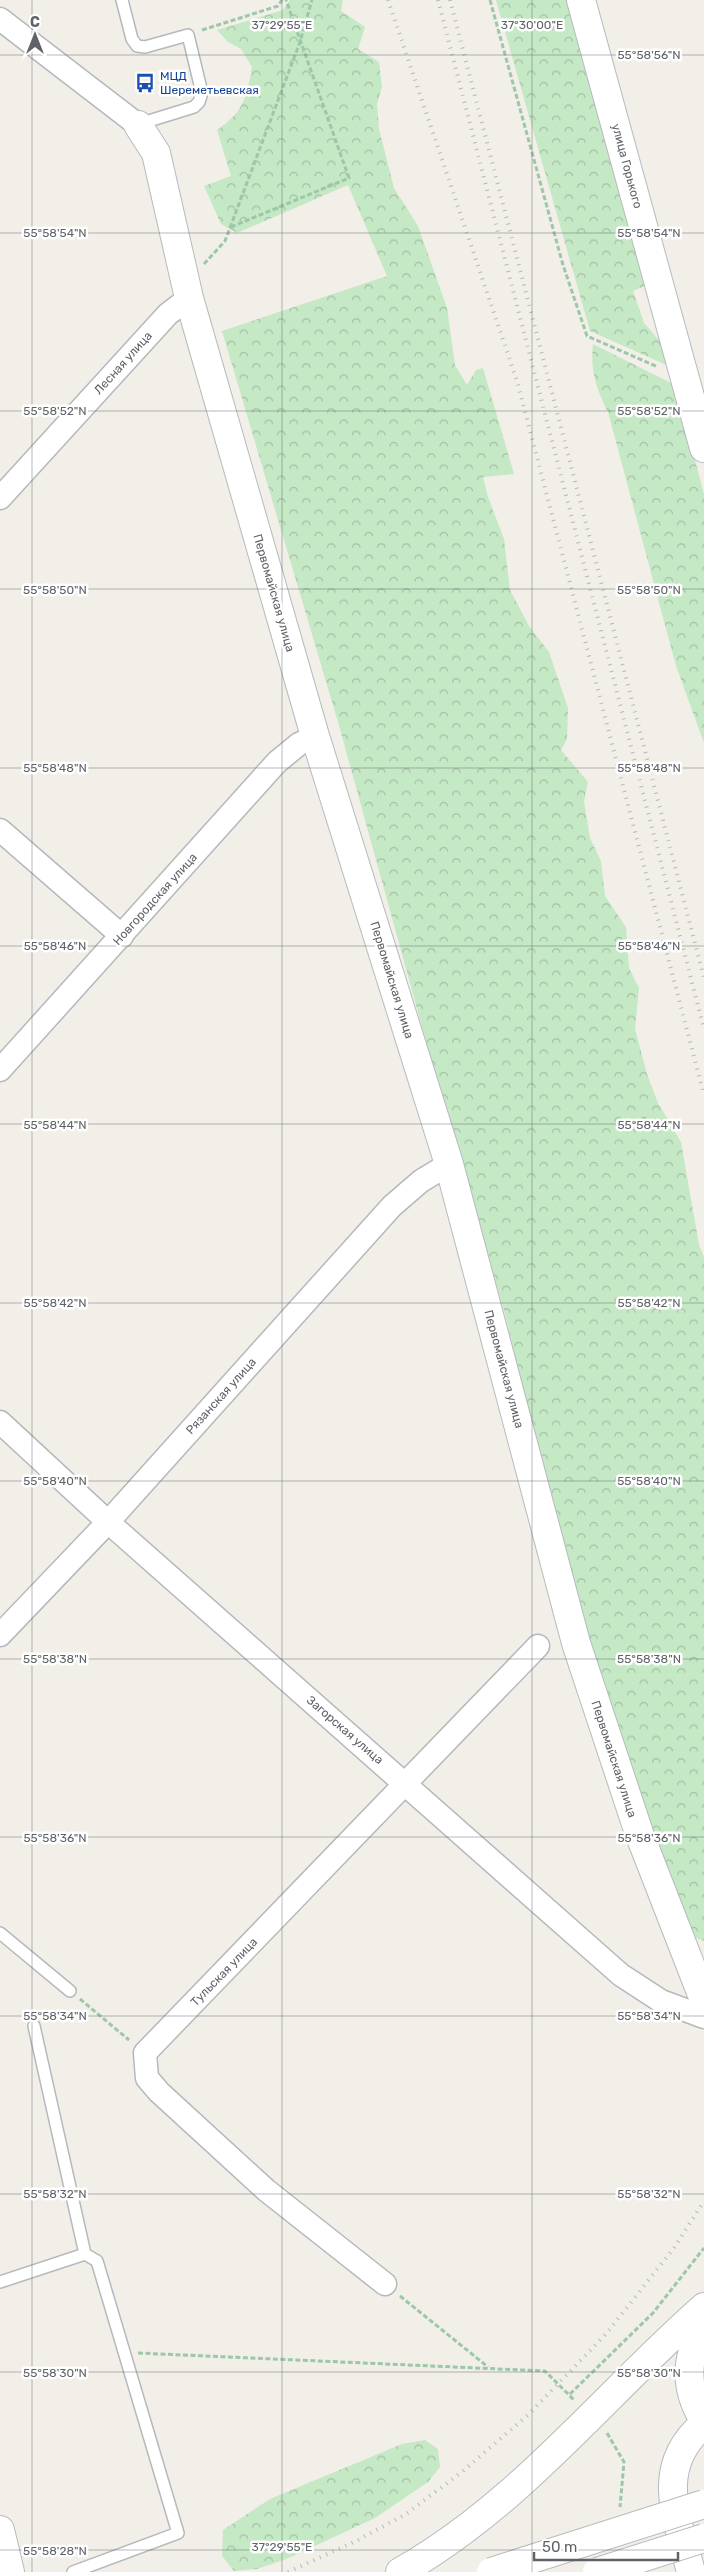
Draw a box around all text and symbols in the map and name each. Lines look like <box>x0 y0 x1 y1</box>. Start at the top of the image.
north arrow <box>10 10 60 60</box>
text: С <box>30 14 40 31</box>
text: 37°29'55"E <box>252 18 312 32</box>
text: 37°30'00"E <box>501 18 563 32</box>
text: 55°58'56"N <box>617 48 681 62</box>
place label: МЦД Шереметьевская <box>160 69 259 97</box>
bus stop icon: МЦД Шереметьевская <box>134 72 156 94</box>
street label: улица Горького <box>609 122 645 210</box>
text: 55°58'54"N <box>23 226 87 240</box>
text: 55°58'54"N <box>617 226 681 240</box>
street label: Лесная улица <box>91 329 155 397</box>
text: 55°58'52"N <box>23 404 87 418</box>
text: 55°58'52"N <box>617 404 681 418</box>
street label: Первомайская улица <box>250 533 298 653</box>
text: 55°58'50"N <box>23 583 87 597</box>
text: 55°58'50"N <box>617 583 681 597</box>
text: 55°58'48"N <box>23 761 87 775</box>
text: 55°58'48"N <box>617 761 681 775</box>
street label: Новгородская улица <box>110 850 200 948</box>
street label: Первомайская улица <box>367 920 417 1040</box>
text: 55°58'46"N <box>24 939 86 953</box>
text: 55°58'46"N <box>618 939 680 953</box>
text: 55°58'44"N <box>23 1118 87 1132</box>
text: 55°58'44"N <box>617 1118 681 1132</box>
text: 55°58'42"N <box>24 1296 87 1310</box>
text: 55°58'42"N <box>618 1296 681 1310</box>
street label: Первомайская улица <box>481 1308 527 1430</box>
street label: Рязанская улица <box>183 1355 259 1437</box>
text: 55°58'40"N <box>23 1474 87 1488</box>
text: 55°58'40"N <box>617 1474 681 1488</box>
text: 55°58'38"N <box>23 1652 87 1666</box>
text: 55°58'38"N <box>617 1652 681 1666</box>
street label: Загорская улица <box>304 1693 386 1767</box>
street label: Первомайская улица <box>589 1699 639 1819</box>
text: 55°58'36"N <box>23 1831 87 1845</box>
text: 55°58'36"N <box>617 1831 681 1845</box>
street label: Тульская улица <box>188 1935 260 2009</box>
text: 55°58'34"N <box>23 2009 87 2023</box>
text: 55°58'34"N <box>617 2009 681 2023</box>
text: 55°58'32"N <box>23 2187 87 2201</box>
text: 55°58'32"N <box>617 2187 681 2201</box>
text: 55°58'30"N <box>23 2366 87 2380</box>
text: 55°58'30"N <box>617 2366 681 2380</box>
scale bar <box>534 2530 678 2562</box>
text: 50 m <box>542 2538 577 2556</box>
text: 37°29'55"E <box>252 2540 312 2554</box>
text: 55°58'28"N <box>23 2544 87 2558</box>

